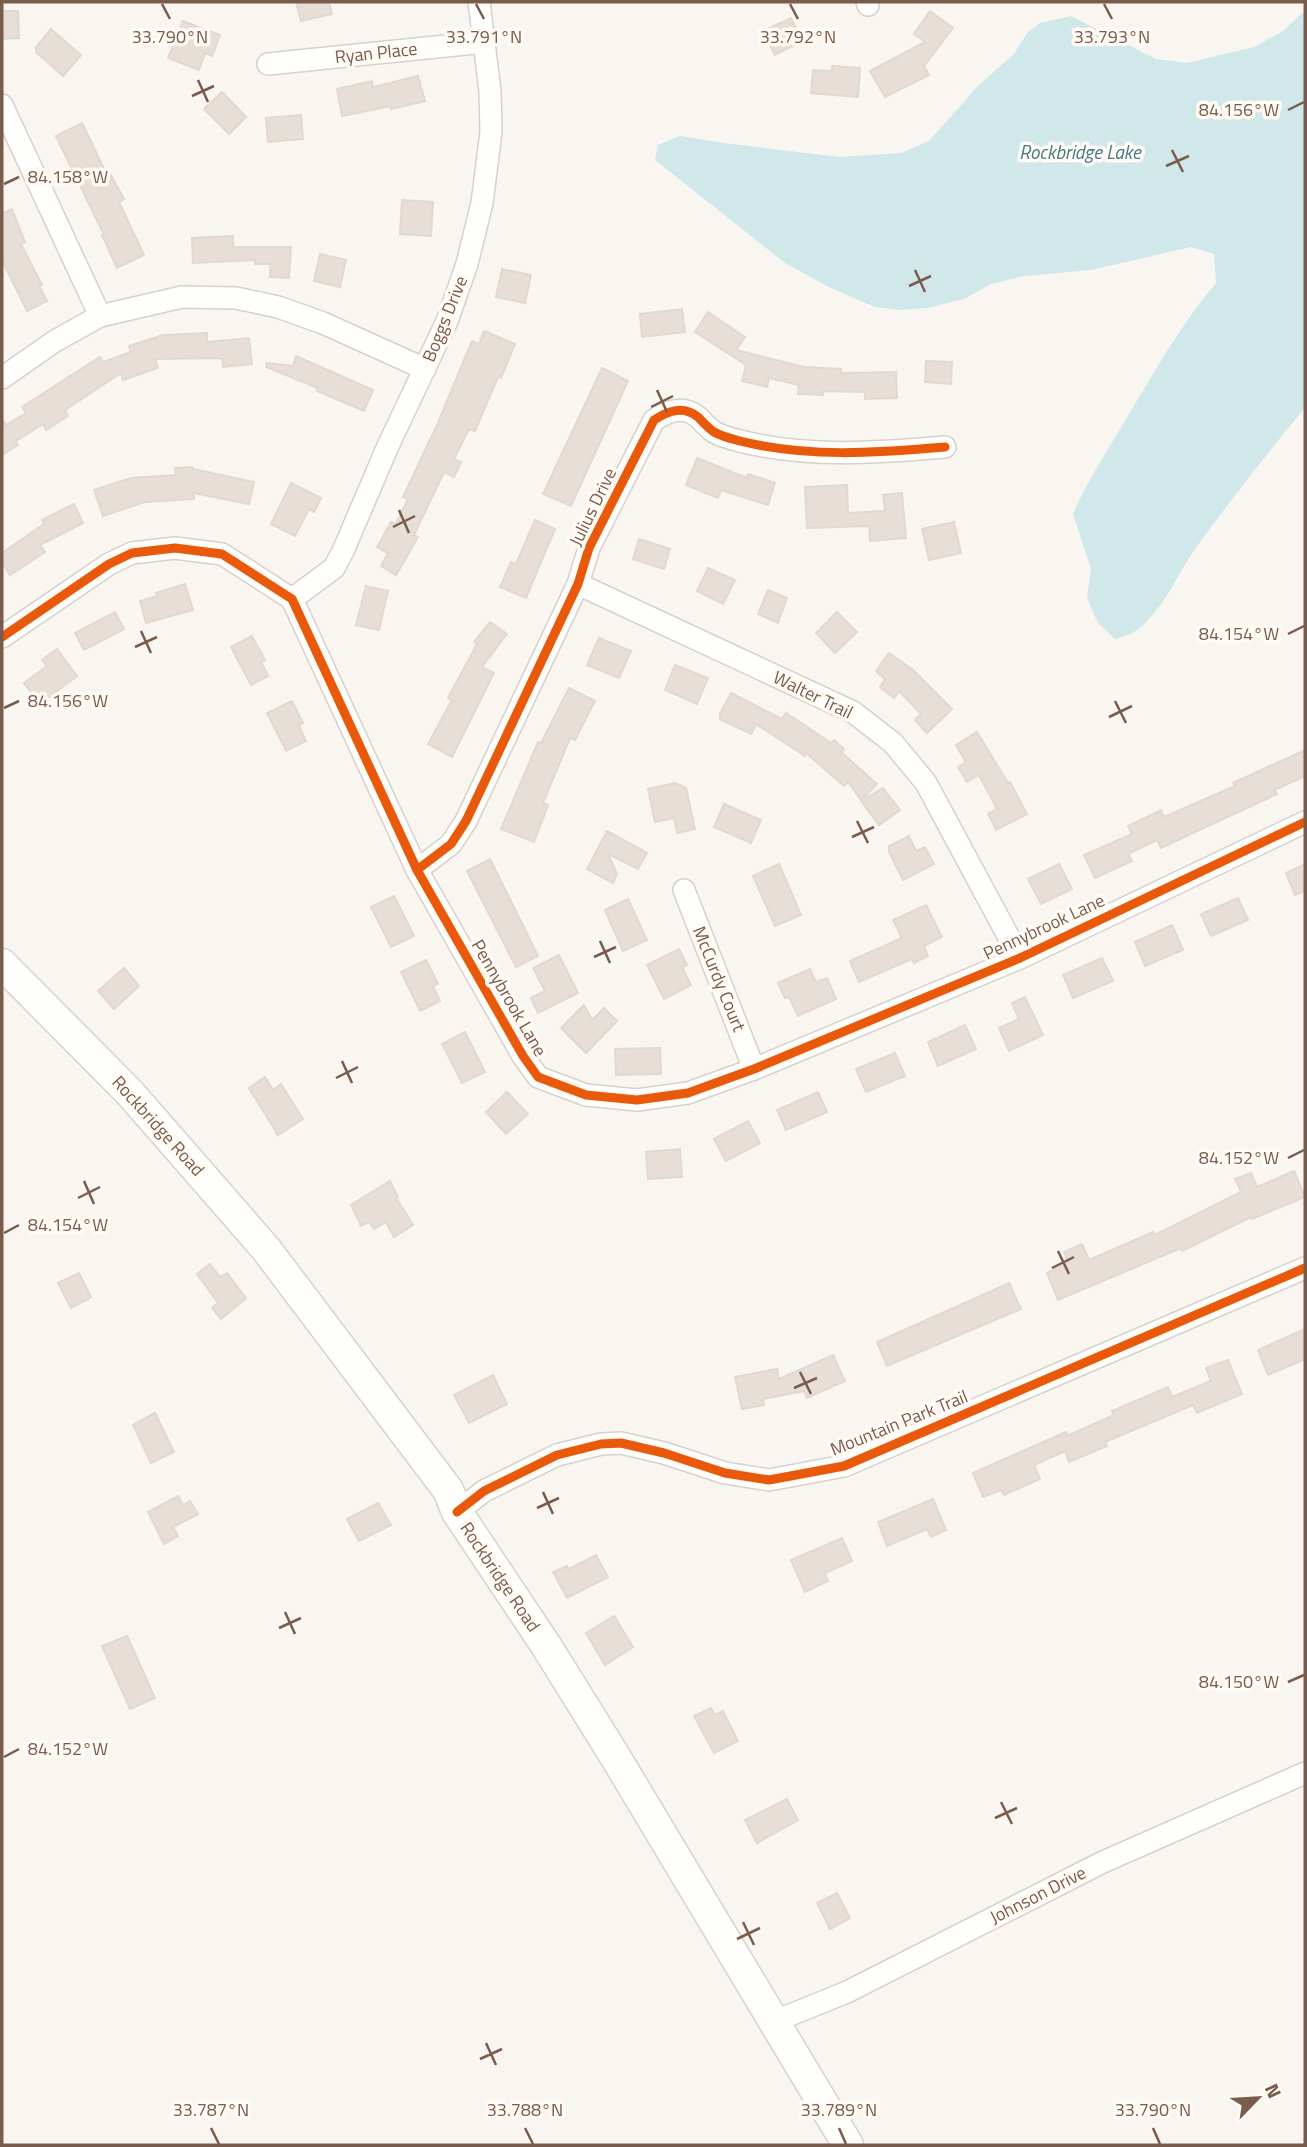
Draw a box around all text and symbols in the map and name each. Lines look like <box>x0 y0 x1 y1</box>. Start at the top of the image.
text: 33.790°N <box>132 23 208 50</box>
text: 33.791°N <box>446 23 522 50</box>
text: 33.792°N <box>760 23 836 50</box>
text: 33.793°N <box>1074 23 1150 50</box>
street label: Ryan Place <box>333 35 419 70</box>
text: 84.156°W <box>1199 96 1279 123</box>
water label: Rockbridge Lake <box>1019 137 1142 166</box>
text: 84.158°W <box>28 163 108 190</box>
street label: Boggs Drive <box>415 272 474 366</box>
street label: Julius Drive <box>562 463 623 551</box>
text: 84.154°W <box>1199 620 1279 647</box>
street label: Walter Trail <box>769 664 858 725</box>
text: 84.156°W <box>28 687 108 714</box>
street label: Pennybrook Lane <box>979 887 1109 966</box>
street label: McCurdy Court <box>686 922 753 1036</box>
street label: Pennybrook Lane <box>465 934 554 1061</box>
street label: Rockbridge Road <box>106 1069 211 1182</box>
text: 84.152°W <box>1199 1144 1279 1171</box>
text: 84.154°W <box>28 1211 108 1238</box>
street label: Mountain Park Trail <box>826 1383 972 1462</box>
street label: Rockbridge Road <box>454 1516 547 1637</box>
text: 84.150°W <box>1199 1668 1279 1695</box>
text: 84.152°W <box>28 1735 108 1762</box>
street label: Johnson Drive <box>985 1859 1091 1930</box>
north arrow <box>1223 2063 1293 2133</box>
text: N <box>1258 2079 1290 2103</box>
text: 33.787°N <box>173 2096 249 2123</box>
text: 33.788°N <box>487 2096 563 2123</box>
text: 33.789°N <box>801 2096 877 2123</box>
text: 33.790°N <box>1115 2096 1191 2123</box>

